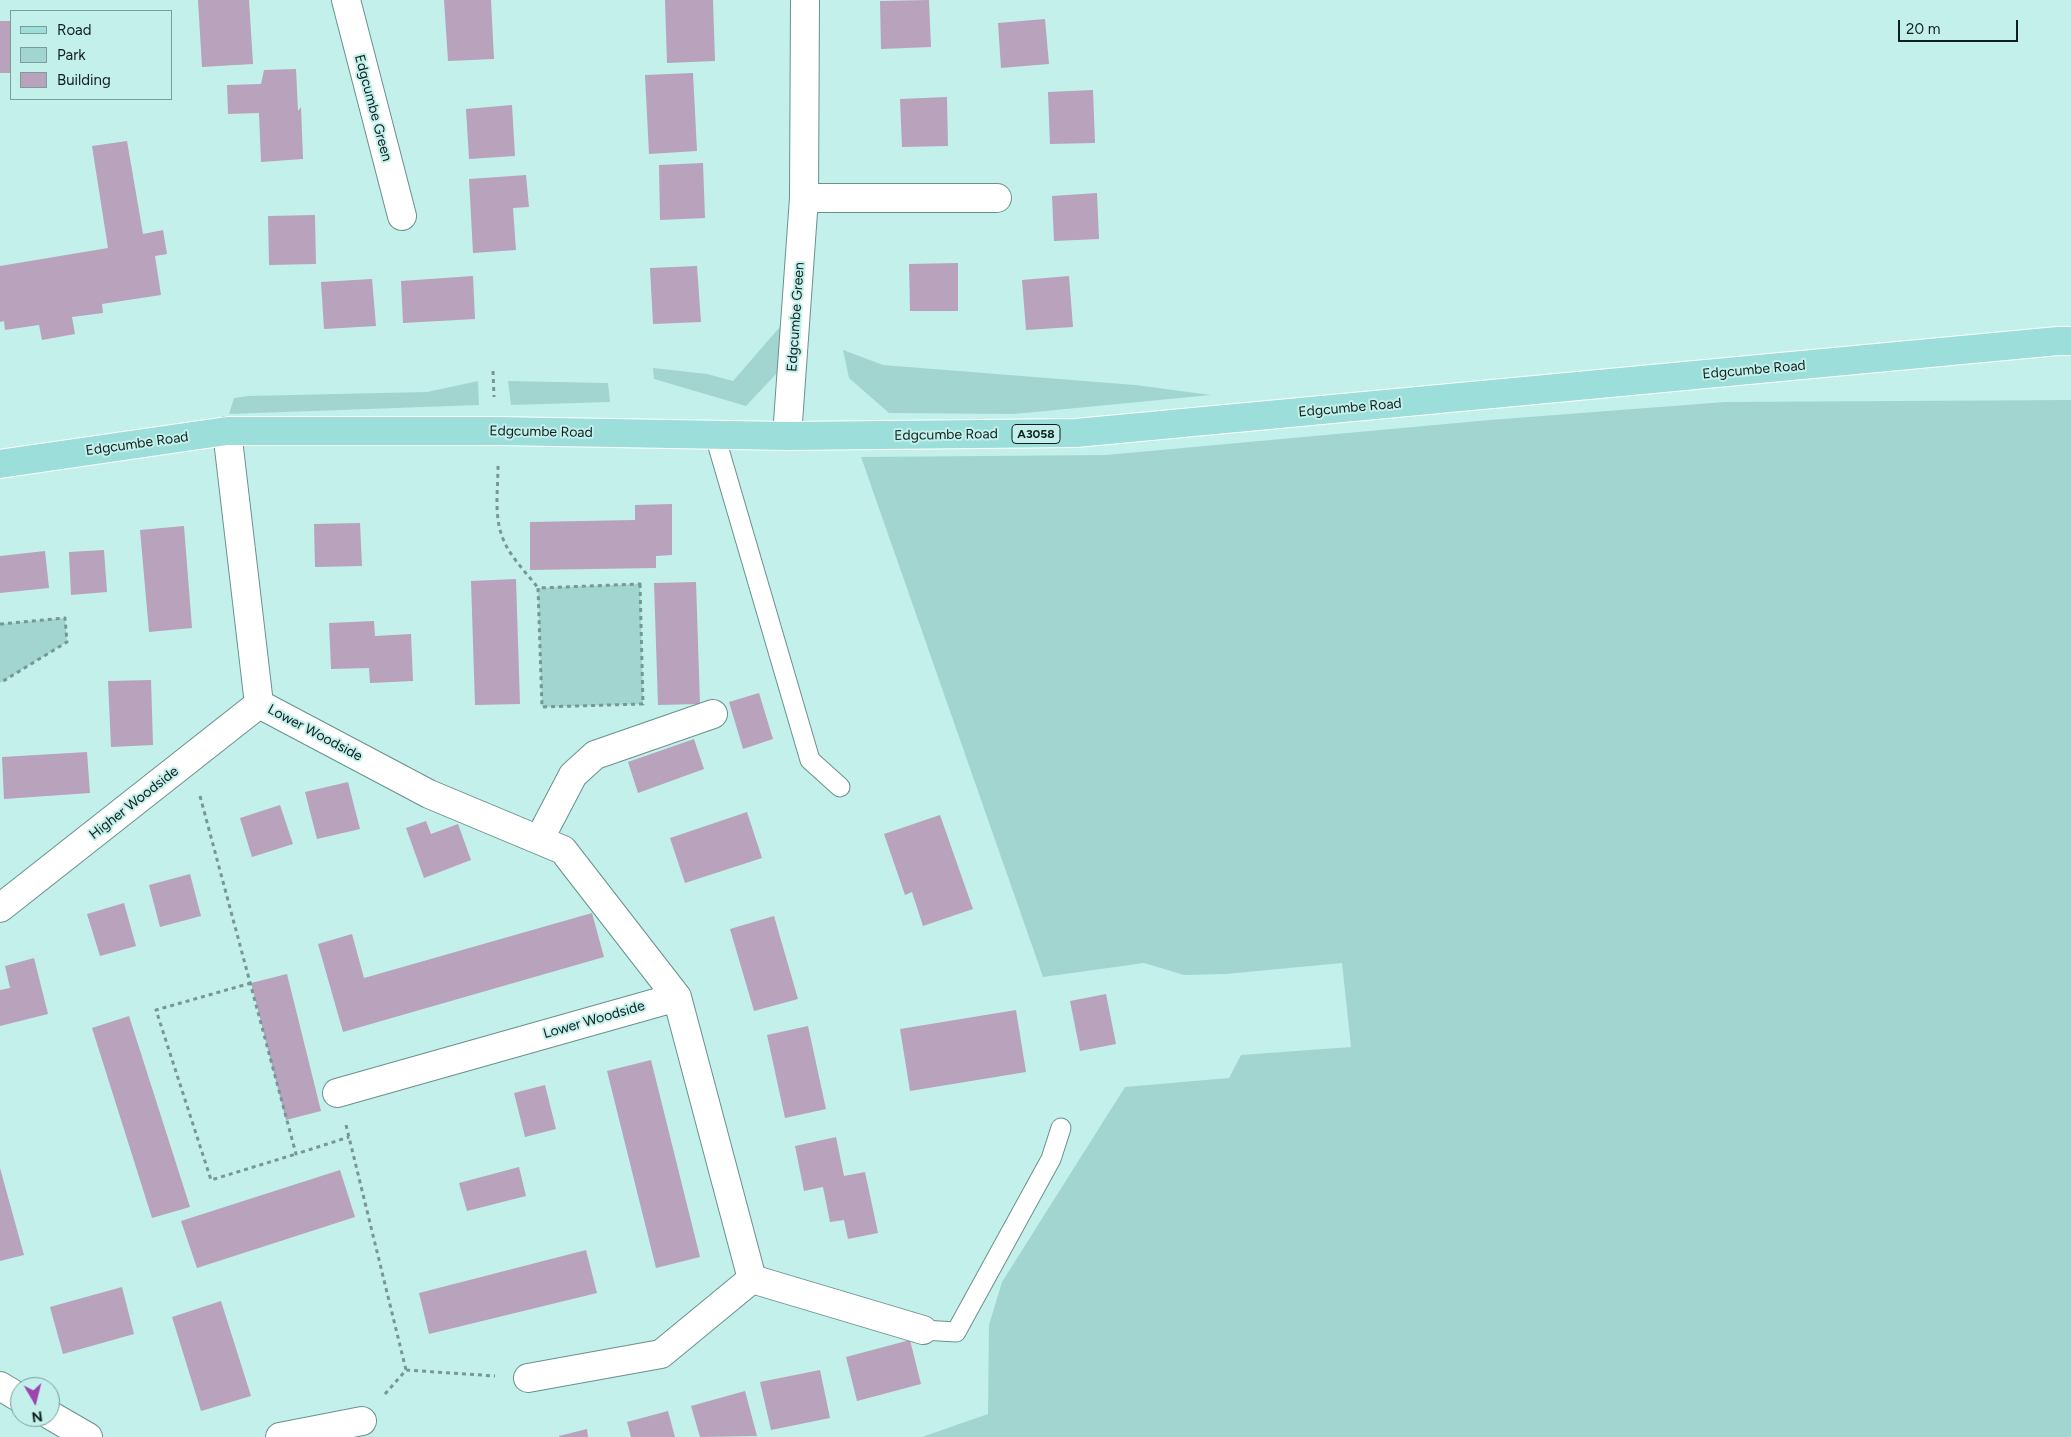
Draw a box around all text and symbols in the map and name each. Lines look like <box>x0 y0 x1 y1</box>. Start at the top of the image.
legend <box>10 10 172 100</box>
scale bar <box>1901 10 2021 42</box>
text: 20 m <box>1906 20 1940 38</box>
text: Road <box>57 21 92 39</box>
text: Park <box>57 46 86 64</box>
street label: Edgcumbe Green <box>351 53 395 163</box>
text: Building <box>57 71 111 89</box>
street label: Edgcumbe Green <box>784 262 808 372</box>
street label: Edgcumbe Road <box>1702 357 1806 383</box>
street label: Edgcumbe Road <box>1298 395 1402 421</box>
street label: Edgcumbe Road <box>489 423 593 441</box>
road number: A3058 <box>1012 424 1060 444</box>
street label: Edgcumbe Road <box>894 426 998 444</box>
street label: Edgcumbe Road <box>85 428 189 460</box>
street label: Lower Woodside <box>265 701 365 765</box>
street label: Higher Woodside <box>86 763 182 843</box>
street label: Lower Woodside <box>541 997 647 1043</box>
north arrow <box>10 1377 60 1427</box>
text: N <box>30 1407 44 1426</box>

